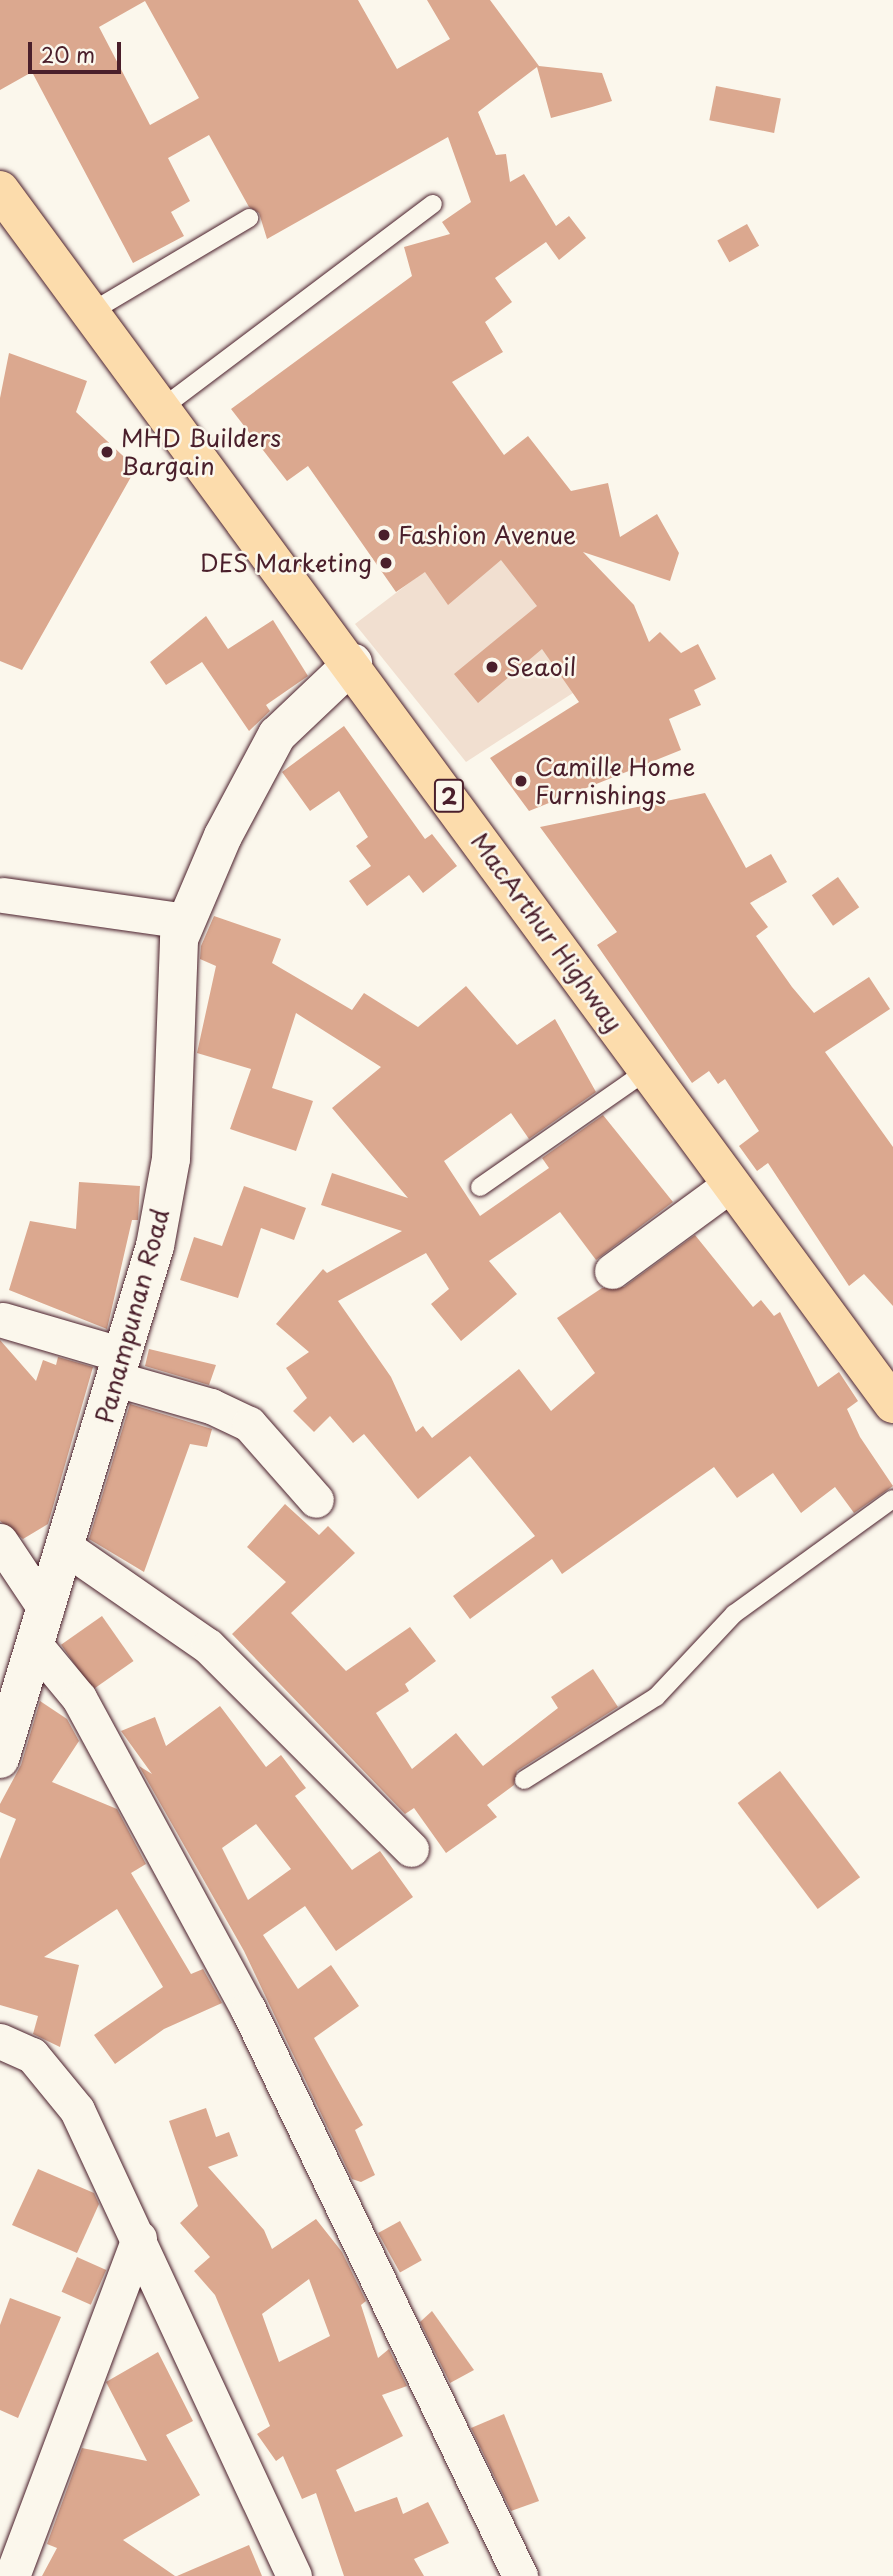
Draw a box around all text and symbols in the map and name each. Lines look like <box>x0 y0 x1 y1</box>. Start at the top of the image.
scale bar <box>32 28 124 72</box>
text: 20 m <box>41 38 95 70</box>
place label: MHD Builders Bargain <box>121 424 281 480</box>
marker: MHD Builders Bargain <box>99 444 115 460</box>
place label: Fashion Avenue <box>398 521 576 549</box>
marker: Fashion Avenue <box>376 527 392 543</box>
place label: DES Marketing <box>197 549 372 577</box>
marker: DES Marketing <box>378 555 394 571</box>
place label: Seaoil <box>506 653 576 681</box>
marker: Seaoil <box>484 659 500 675</box>
place label: Camille Home Furnishings <box>535 753 697 809</box>
marker: Camille Home Furnishings <box>513 773 529 789</box>
road number: 2 <box>433 776 465 816</box>
street label: MacArthur Highway <box>465 827 629 1037</box>
street label: Panampunan Road <box>89 1206 175 1426</box>

